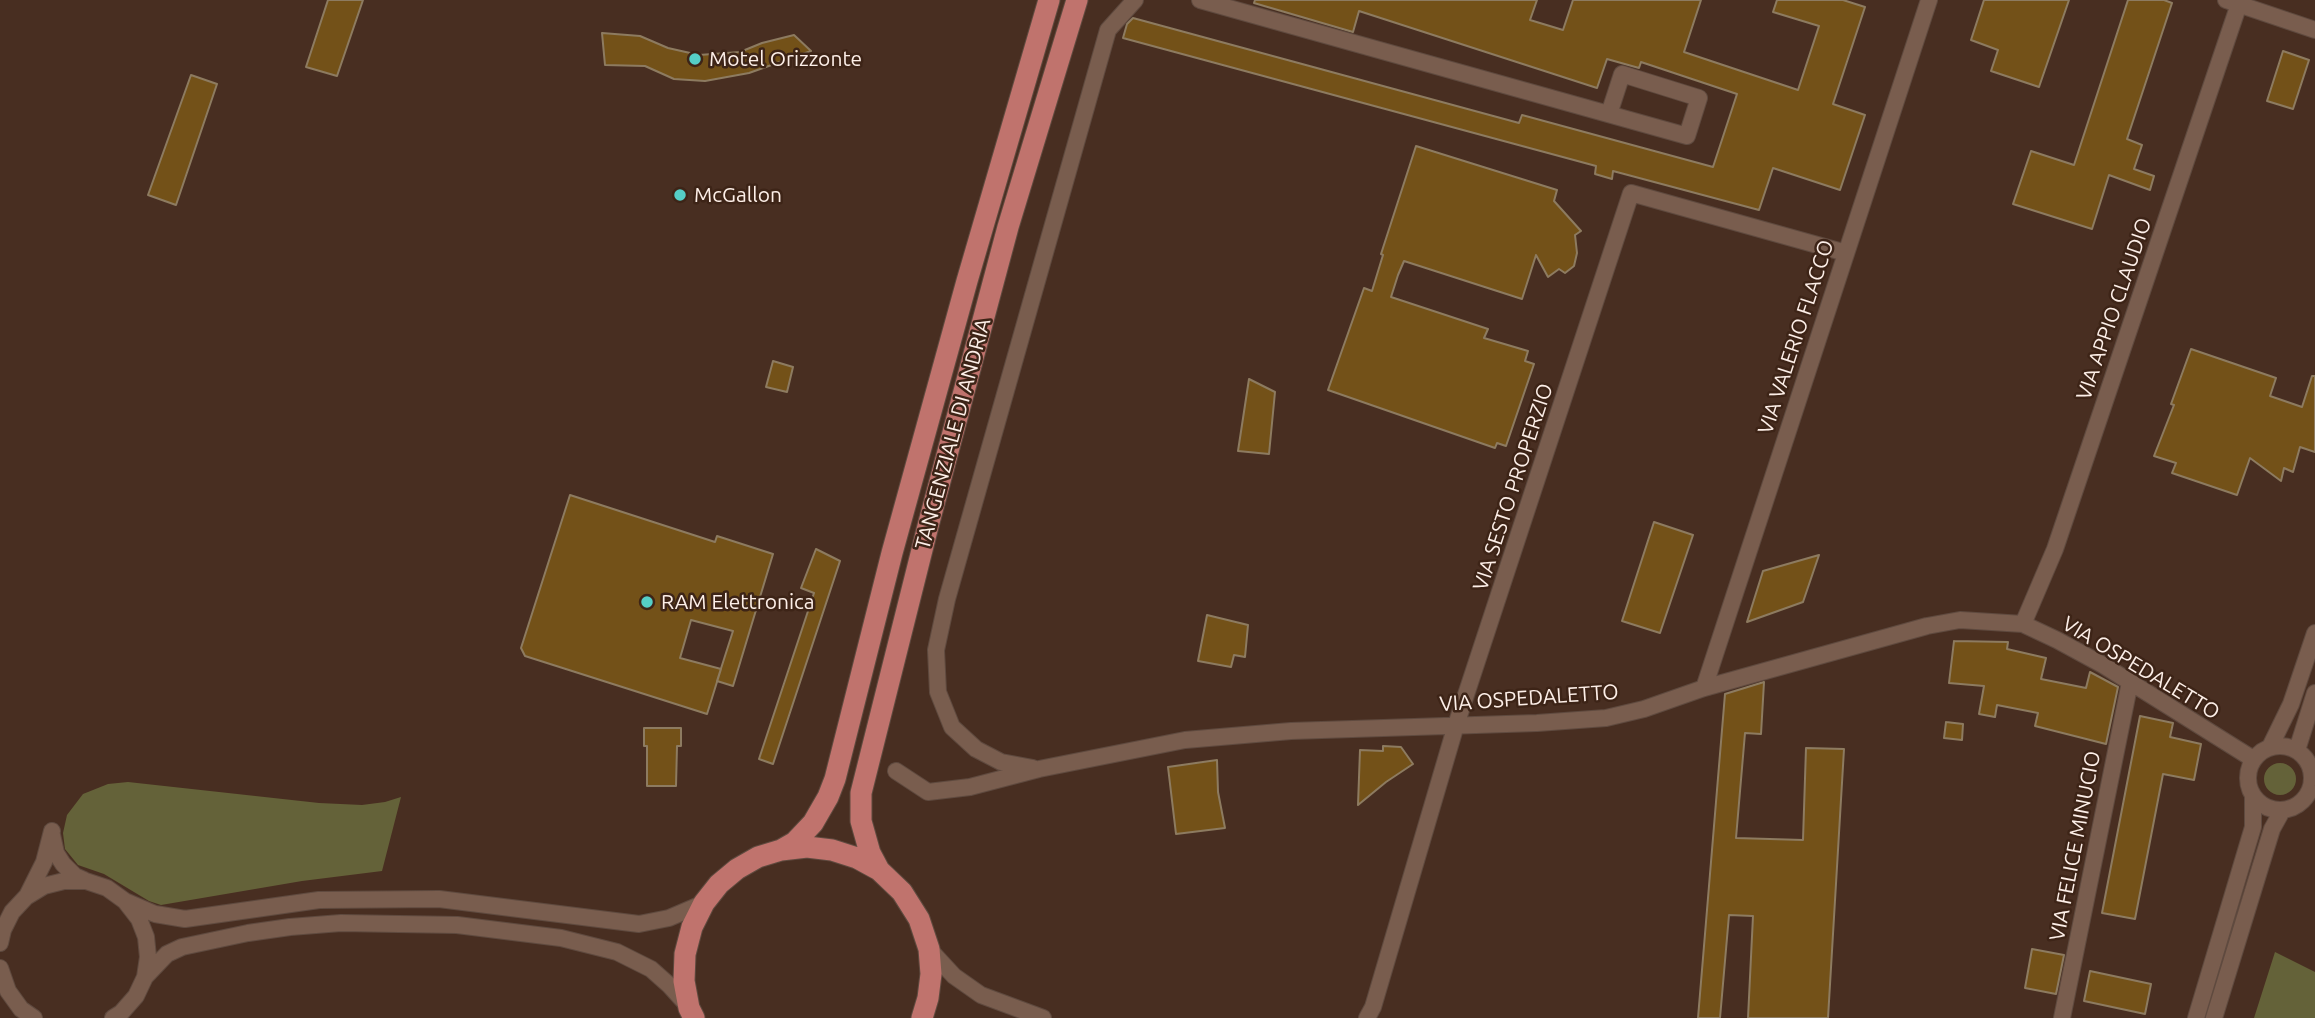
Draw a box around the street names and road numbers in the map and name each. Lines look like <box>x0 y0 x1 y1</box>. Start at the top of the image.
street label: VIA APPIO CLAUDIO <box>2071 215 2157 403</box>
street label: VIA VALERIO FLACCO <box>1753 237 1839 437</box>
street label: TANGENZIALE DI ANDRIA <box>910 315 996 553</box>
street label: VIA SESTO PROPERZIO <box>1468 380 1558 594</box>
street label: VIA OSPEDALETTO <box>2058 611 2224 725</box>
street label: VIA OSPEDALETTO <box>1439 679 1619 717</box>
street label: VIA FELICE MINUCIO <box>2044 749 2106 943</box>

